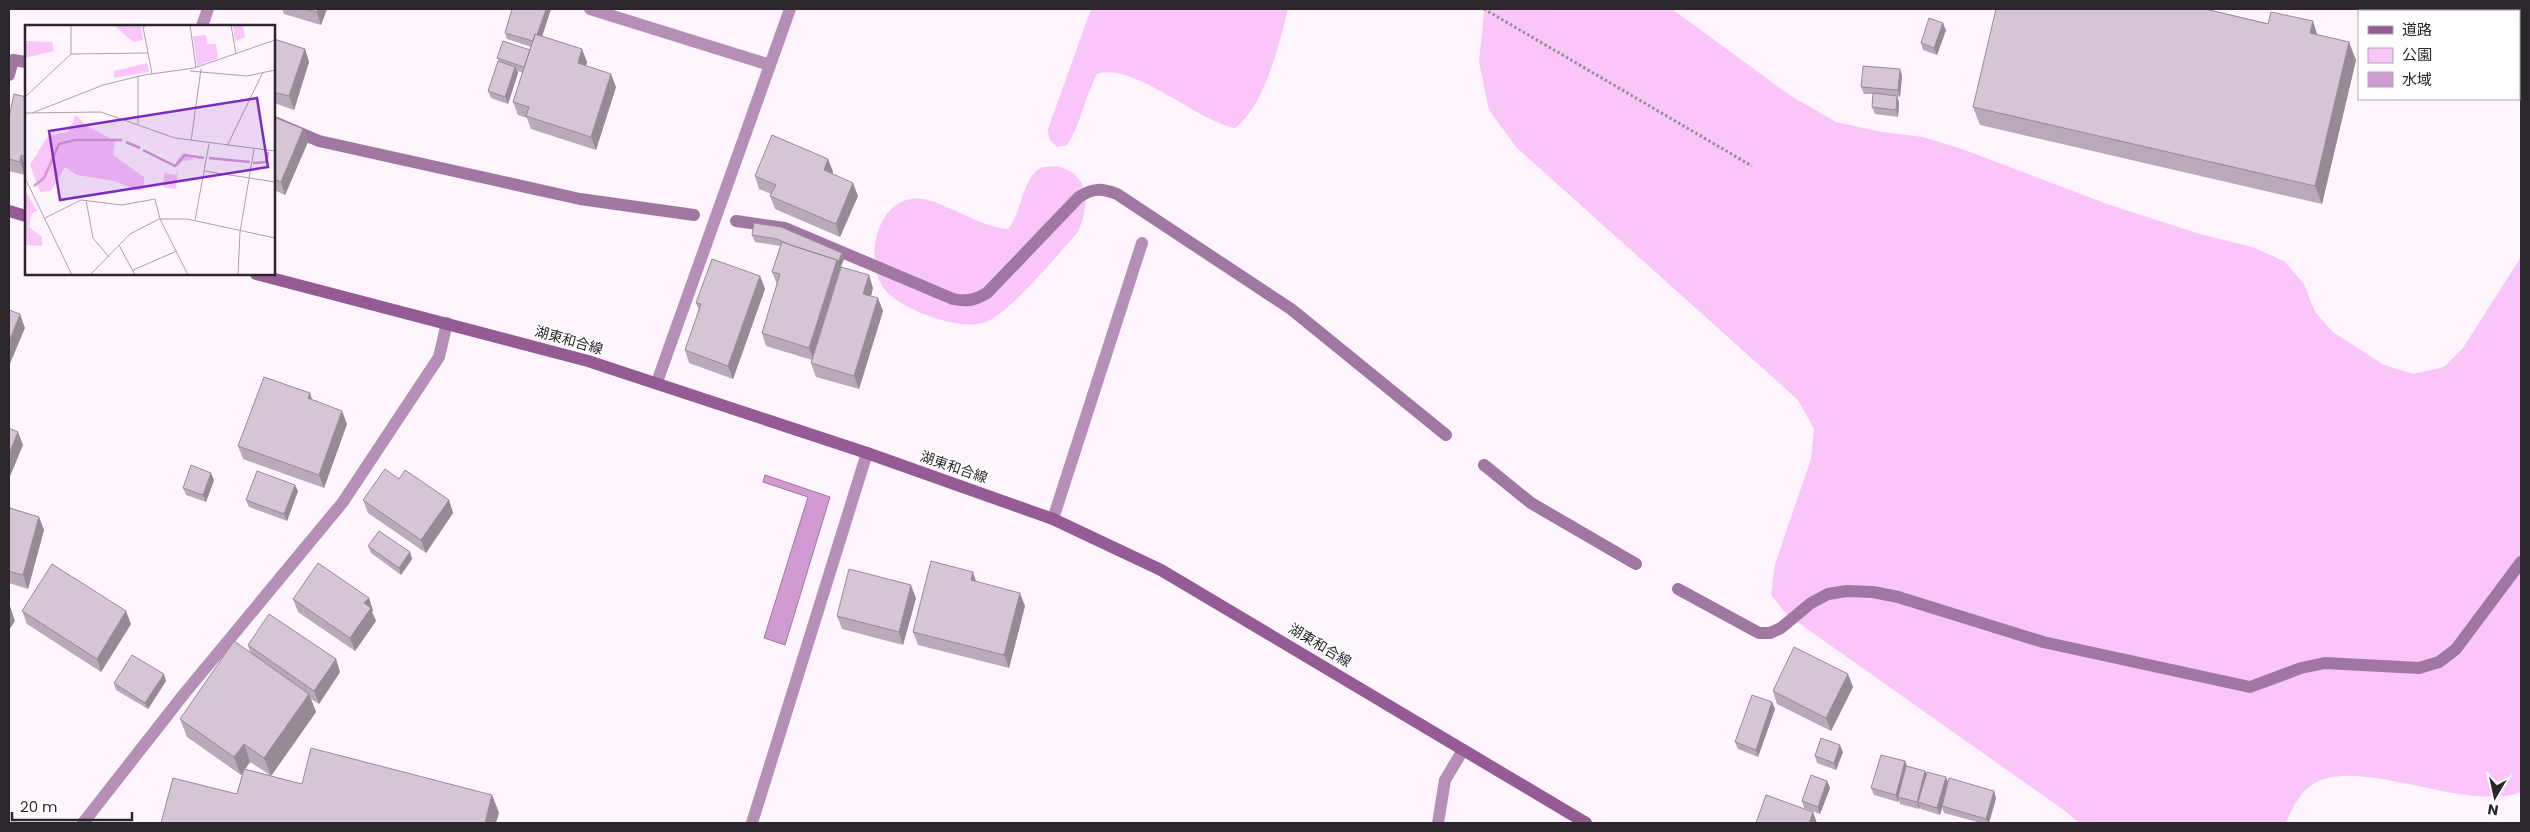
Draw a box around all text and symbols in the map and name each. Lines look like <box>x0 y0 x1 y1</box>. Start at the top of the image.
legend <box>2358 10 2520 100</box>
text: 道路 <box>2402 19 2432 40</box>
inset map <box>25 25 275 275</box>
text: 公園 <box>2402 44 2432 65</box>
text: 水域 <box>2402 69 2432 90</box>
street label: 湖東和合線 <box>533 321 605 359</box>
street label: 湖東和合線 <box>918 446 990 488</box>
street label: 湖東和合線 <box>1285 618 1355 672</box>
north arrow <box>2470 772 2520 822</box>
scale bar <box>12 790 132 822</box>
text: 20 m <box>20 796 58 817</box>
text: N <box>2486 799 2500 821</box>

